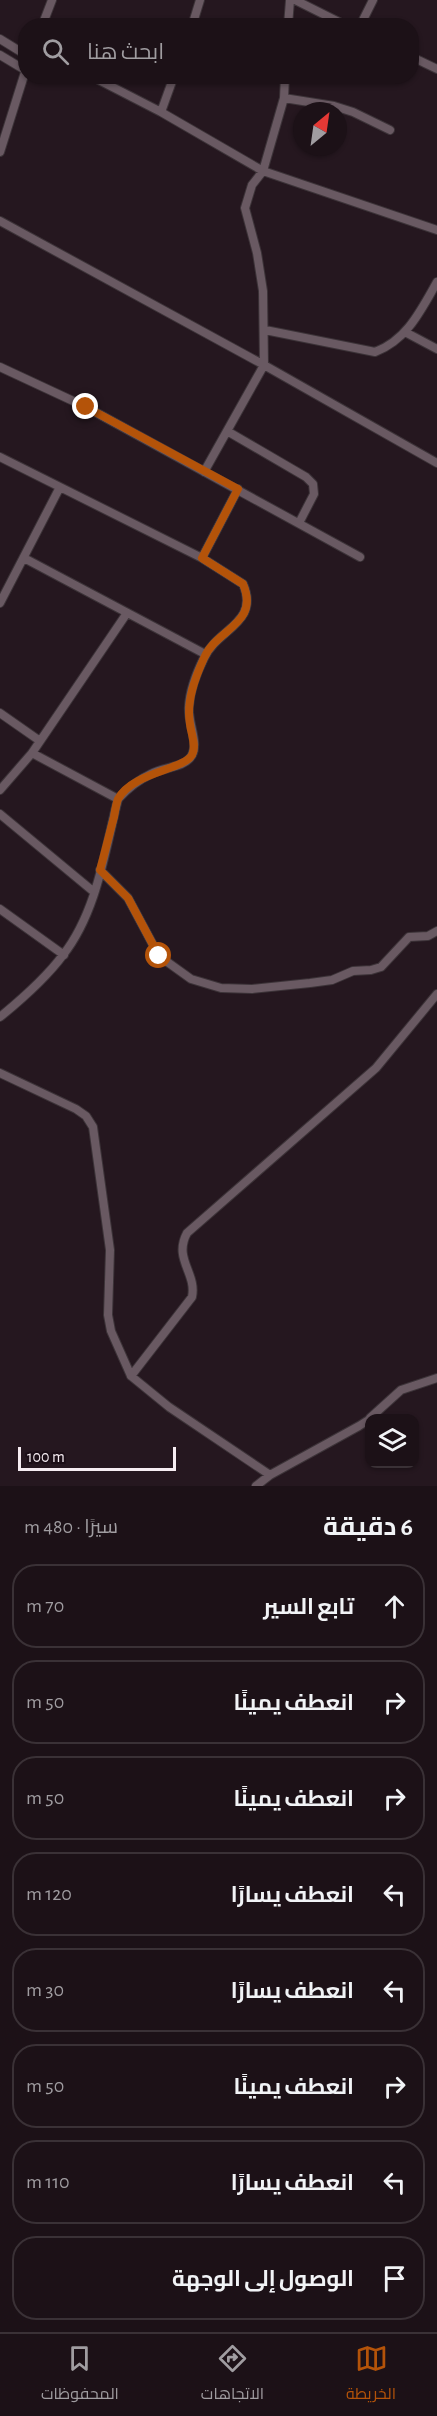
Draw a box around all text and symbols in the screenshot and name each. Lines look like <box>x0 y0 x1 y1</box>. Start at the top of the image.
search box <box>18 18 419 84</box>
icon: search <box>39 35 72 68</box>
text: ابحث هنا <box>87 41 164 63</box>
north arrow <box>293 102 347 156</box>
route end <box>72 393 98 419</box>
route start <box>145 942 171 968</box>
map controls <box>365 1414 419 1468</box>
button: layers <box>365 1414 419 1468</box>
scale bar <box>18 1444 176 1472</box>
text: 100 m <box>27 1449 65 1465</box>
text: 6 دقيقة <box>323 1514 413 1540</box>
text: سيرًا · 480 m <box>24 1517 118 1537</box>
icon: ahead <box>378 1590 411 1623</box>
text: 70 m <box>26 1596 64 1616</box>
text: تابع السير <box>263 1596 354 1618</box>
icon: right <box>378 1686 411 1719</box>
text: 50 m <box>26 1692 64 1712</box>
text: انعطف يمينًا <box>233 1692 354 1714</box>
icon: right <box>378 1782 411 1815</box>
text: 50 m <box>26 1788 64 1808</box>
text: انعطف يمينًا <box>233 1788 354 1810</box>
icon: left <box>378 1878 411 1911</box>
text: 120 m <box>26 1884 72 1904</box>
text: انعطف يسارًا <box>231 1884 354 1906</box>
icon: left <box>378 1974 411 2007</box>
text: 30 m <box>26 1980 64 2000</box>
text: انعطف يسارًا <box>231 1980 354 2002</box>
icon: right <box>378 2070 411 2103</box>
text: 50 m <box>26 2076 64 2096</box>
text: انعطف يمينًا <box>233 2076 354 2098</box>
icon: left <box>378 2166 411 2199</box>
text: 110 m <box>26 2172 70 2192</box>
text: انعطف يسارًا <box>231 2172 354 2194</box>
icon: arrive <box>378 2262 411 2295</box>
text: الوصول إلى الوجهة <box>172 2268 354 2290</box>
tab: المحفوظات <box>41 2342 119 2408</box>
tab: الاتجاهات <box>201 2342 264 2408</box>
tab: الخريطة <box>346 2342 396 2408</box>

